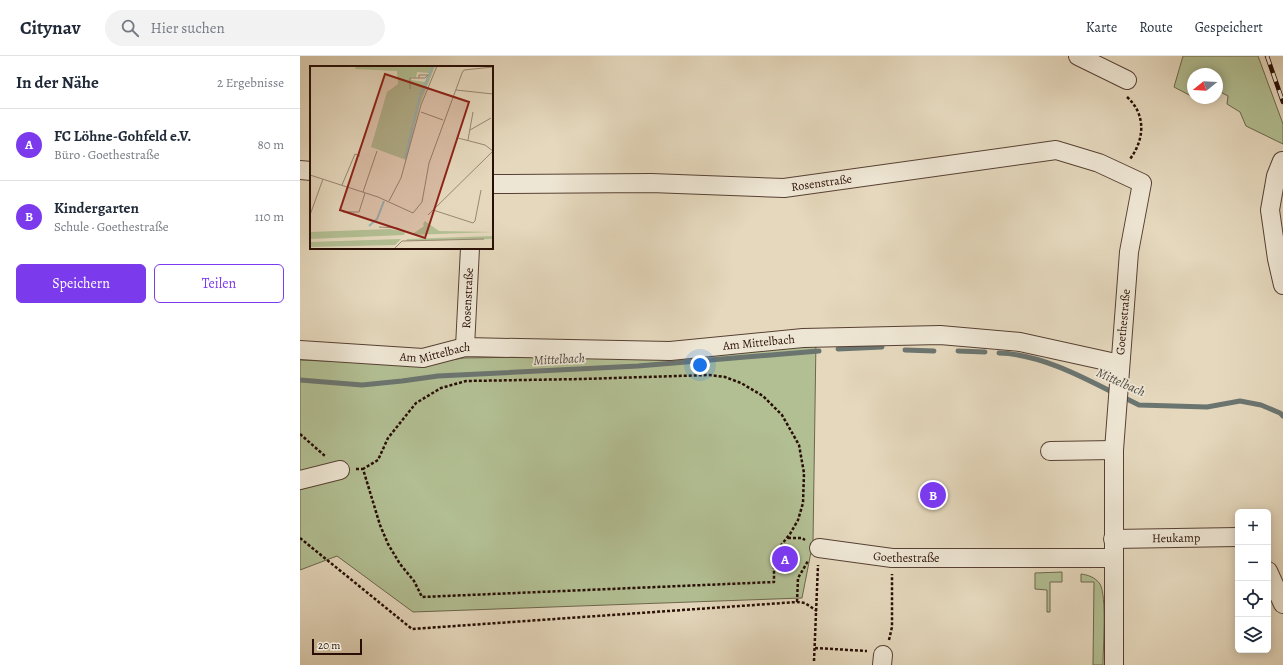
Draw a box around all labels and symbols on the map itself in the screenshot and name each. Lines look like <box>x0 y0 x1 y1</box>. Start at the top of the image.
inset map <box>310 66 493 249</box>
north arrow <box>1187 68 1223 104</box>
street label: Rosenstraße <box>790 171 853 195</box>
street label: Rosenstraße <box>458 267 477 329</box>
street label: Goethestraße <box>1112 288 1134 356</box>
street label: Am Mittelbach <box>721 331 796 354</box>
street label: Am Mittelbach <box>398 339 471 367</box>
water label: Mittelbach <box>533 349 585 369</box>
your location <box>690 355 710 375</box>
water label: Mittelbach <box>1094 364 1148 400</box>
pin: B <box>920 480 946 510</box>
street label: Heukamp <box>1152 530 1200 546</box>
pin: A <box>772 544 798 574</box>
street label: Goethestraße <box>872 548 939 566</box>
scale bar <box>312 637 362 656</box>

